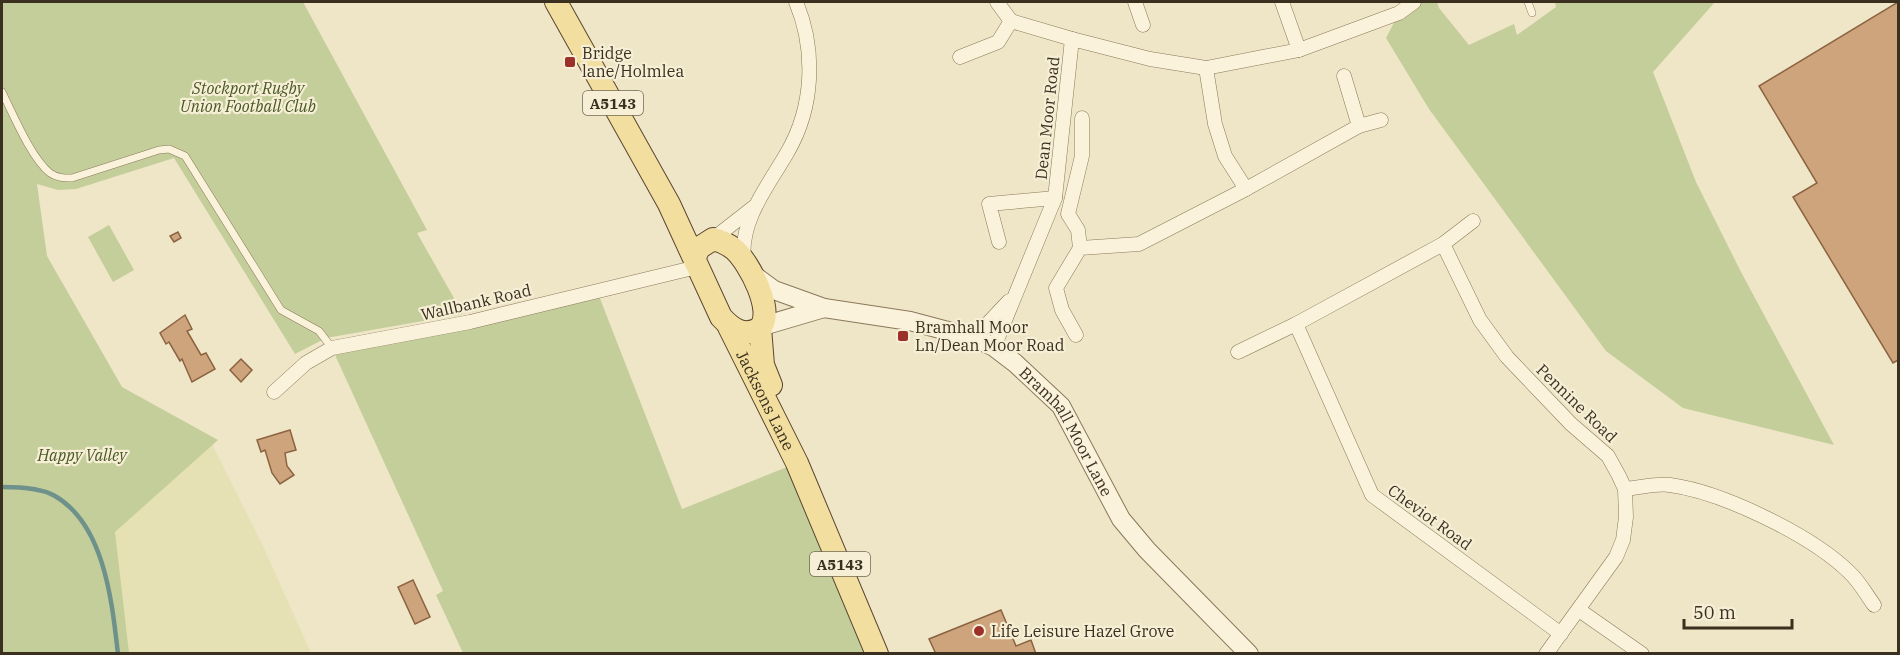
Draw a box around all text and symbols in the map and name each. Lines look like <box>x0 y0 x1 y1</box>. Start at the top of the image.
place label: Bridge lane/Holmlea <box>582 43 684 81</box>
marker: Bridge lane/Holmlea <box>563 55 577 69</box>
street label: Dean Moor Road <box>1031 55 1063 181</box>
park label: Stockport Rugby Union Football Club <box>180 78 316 116</box>
road number: A5143 <box>583 91 643 115</box>
street label: Wallbank Road <box>419 280 533 324</box>
place label: Bramhall Moor Ln/Dean Moor Road <box>915 317 1065 355</box>
marker: Bramhall Moor Ln/Dean Moor Road <box>896 329 910 343</box>
street label: Jacksons Lane <box>732 347 799 454</box>
street label: Pennine Road <box>1532 360 1622 447</box>
street label: Bramhall Moor Lane <box>1015 362 1117 500</box>
park label: Happy Valley <box>37 445 128 465</box>
street label: Cheviot Road <box>1384 480 1476 554</box>
road number: A5143 <box>810 552 870 576</box>
scale bar <box>1684 592 1792 630</box>
text: 50 m <box>1693 601 1736 624</box>
place label: Life Leisure Hazel Grove <box>991 621 1174 641</box>
marker: Life Leisure Hazel Grove <box>972 624 986 638</box>

